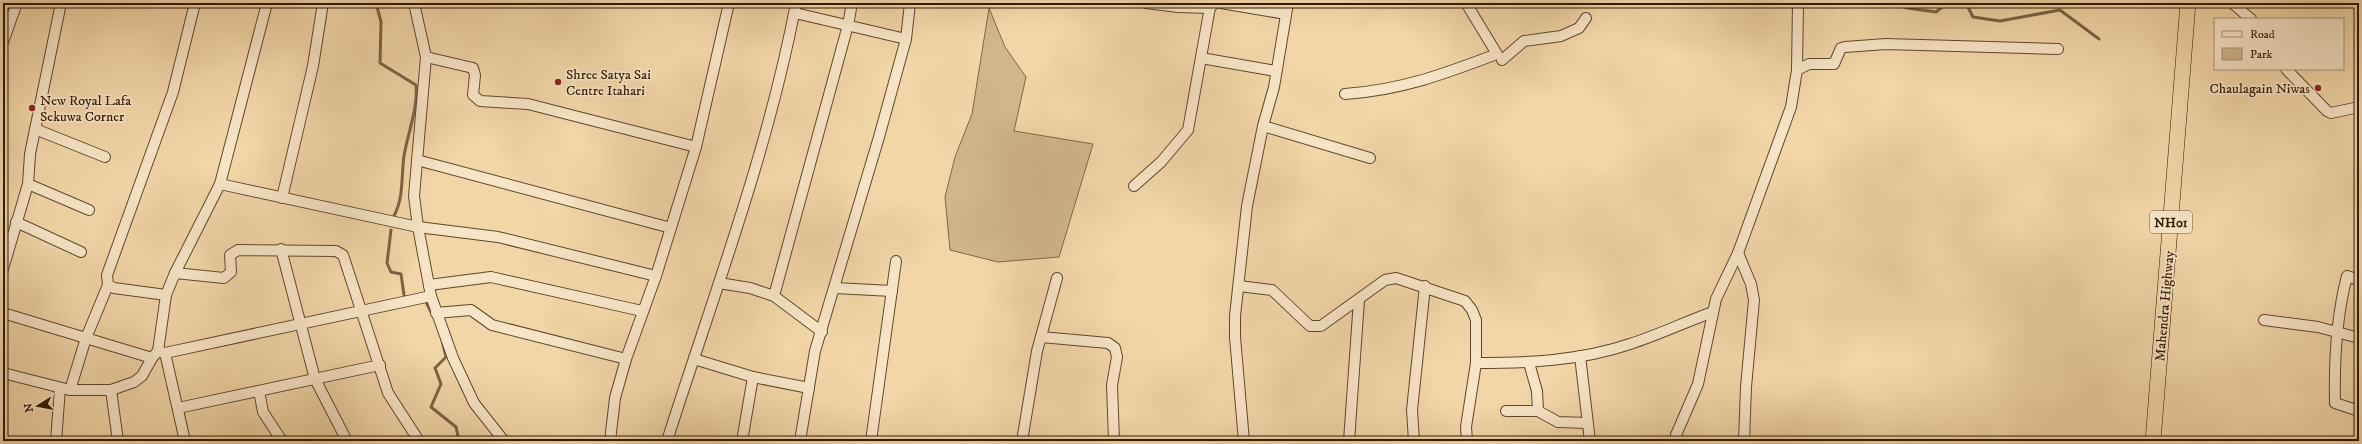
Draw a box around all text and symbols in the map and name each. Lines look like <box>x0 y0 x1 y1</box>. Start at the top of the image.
legend <box>2214 18 2344 70</box>
text: Road <box>2250 27 2275 42</box>
text: Park <box>2250 47 2272 62</box>
place label: Shree Satya Sai Centre Itahari <box>566 66 651 100</box>
marker: Shree Satya Sai Centre Itahari <box>553 77 563 87</box>
place label: Chaulagain Niwas <box>2210 80 2310 98</box>
marker: Chaulagain Niwas <box>2313 83 2323 93</box>
place label: New Royal Lafa Sekuwa Corner <box>40 92 131 126</box>
marker: New Royal Lafa Sekuwa Corner <box>27 103 37 113</box>
road number: NH01 <box>2150 211 2192 233</box>
street label: Mahendra Highway <box>2151 250 2179 362</box>
north arrow <box>18 386 58 426</box>
text: N <box>21 402 37 413</box>

